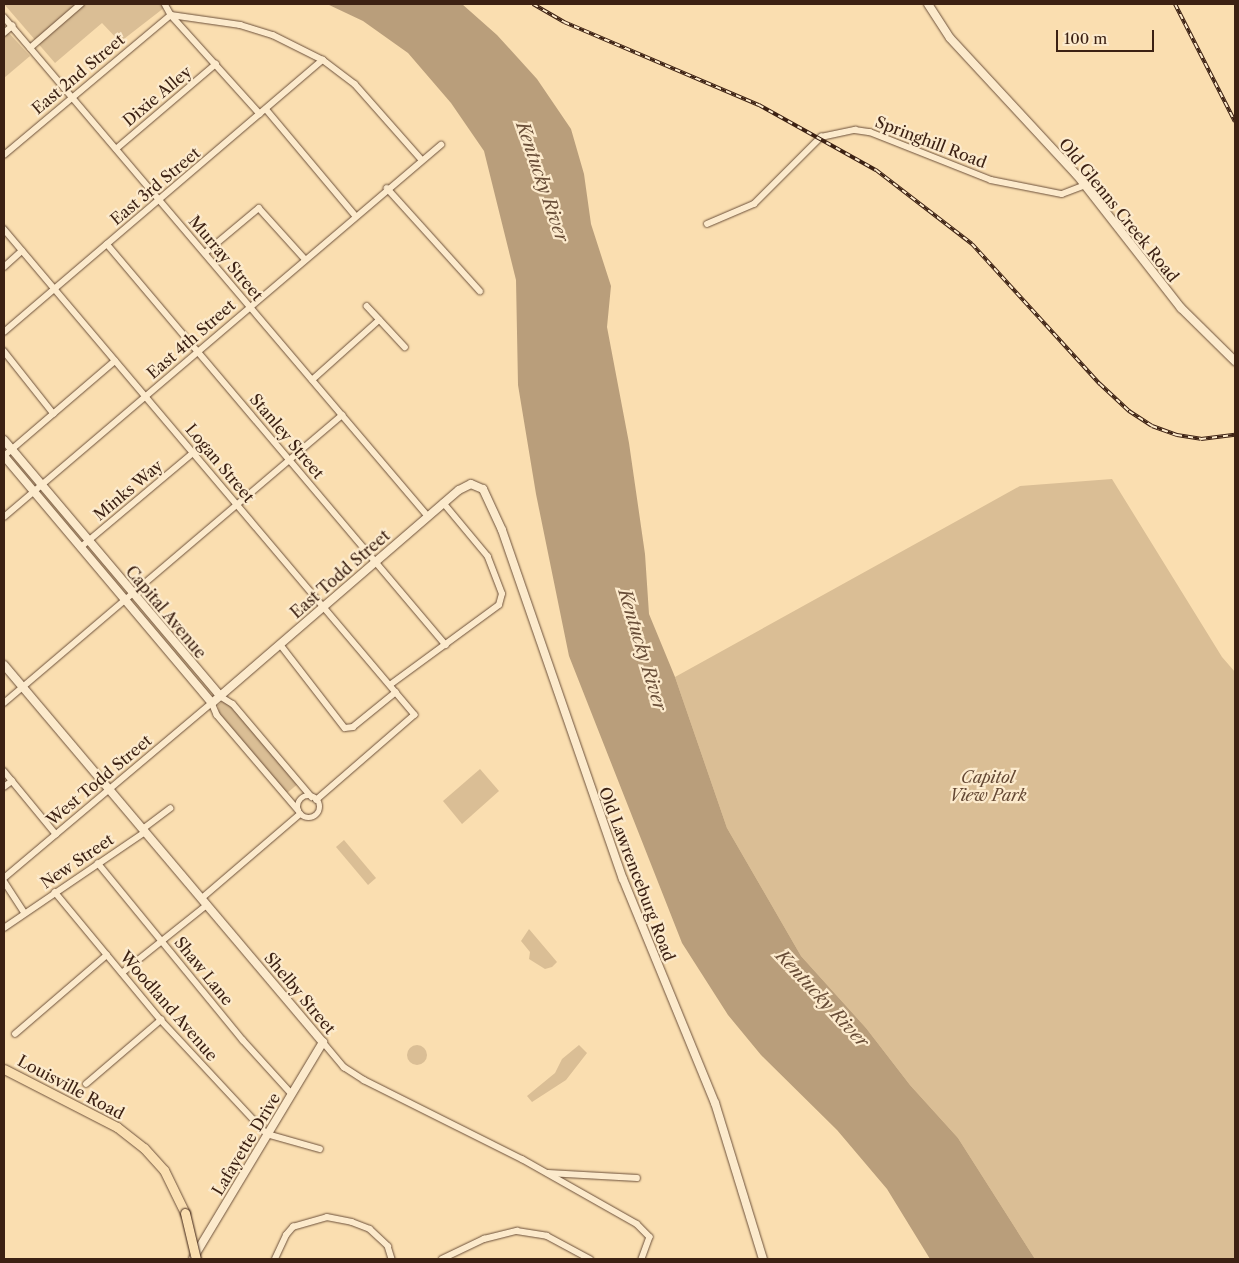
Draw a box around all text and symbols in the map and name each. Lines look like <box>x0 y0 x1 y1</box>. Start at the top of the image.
scale bar <box>1059 20 1156 52</box>
text: 100 m <box>1064 29 1107 48</box>
street label: East 2nd Street <box>28 30 128 118</box>
street label: Dixie Alley <box>119 62 195 130</box>
street label: Springhill Road <box>873 112 989 172</box>
water label: Kentucky River <box>511 119 573 245</box>
street label: Old Glenns Creek Road <box>1055 134 1183 286</box>
street label: East 3rd Street <box>106 143 204 229</box>
street label: Murray Street <box>185 211 267 305</box>
street label: East 4th Street <box>143 295 239 383</box>
street label: Stanley Street <box>246 389 328 483</box>
street label: Logan Street <box>182 420 258 506</box>
street label: Minks Way <box>89 455 167 525</box>
street label: East Todd Street <box>286 526 394 622</box>
street label: Capital Avenue <box>122 562 210 662</box>
water label: Kentucky River <box>613 587 671 713</box>
street label: West Todd Street <box>43 730 155 830</box>
park label: Capitol View Park <box>949 767 1027 805</box>
street label: Old Lawrenceburg Road <box>595 784 679 964</box>
street label: New Street <box>37 829 117 893</box>
street label: Shaw Lane <box>170 933 238 1009</box>
water label: Kentucky River <box>771 946 873 1052</box>
street label: Woodland Avenue <box>116 947 222 1065</box>
street label: Shelby Street <box>260 948 340 1038</box>
street label: Louisville Road <box>15 1051 127 1123</box>
street label: Lafayette Drive <box>208 1089 284 1199</box>

